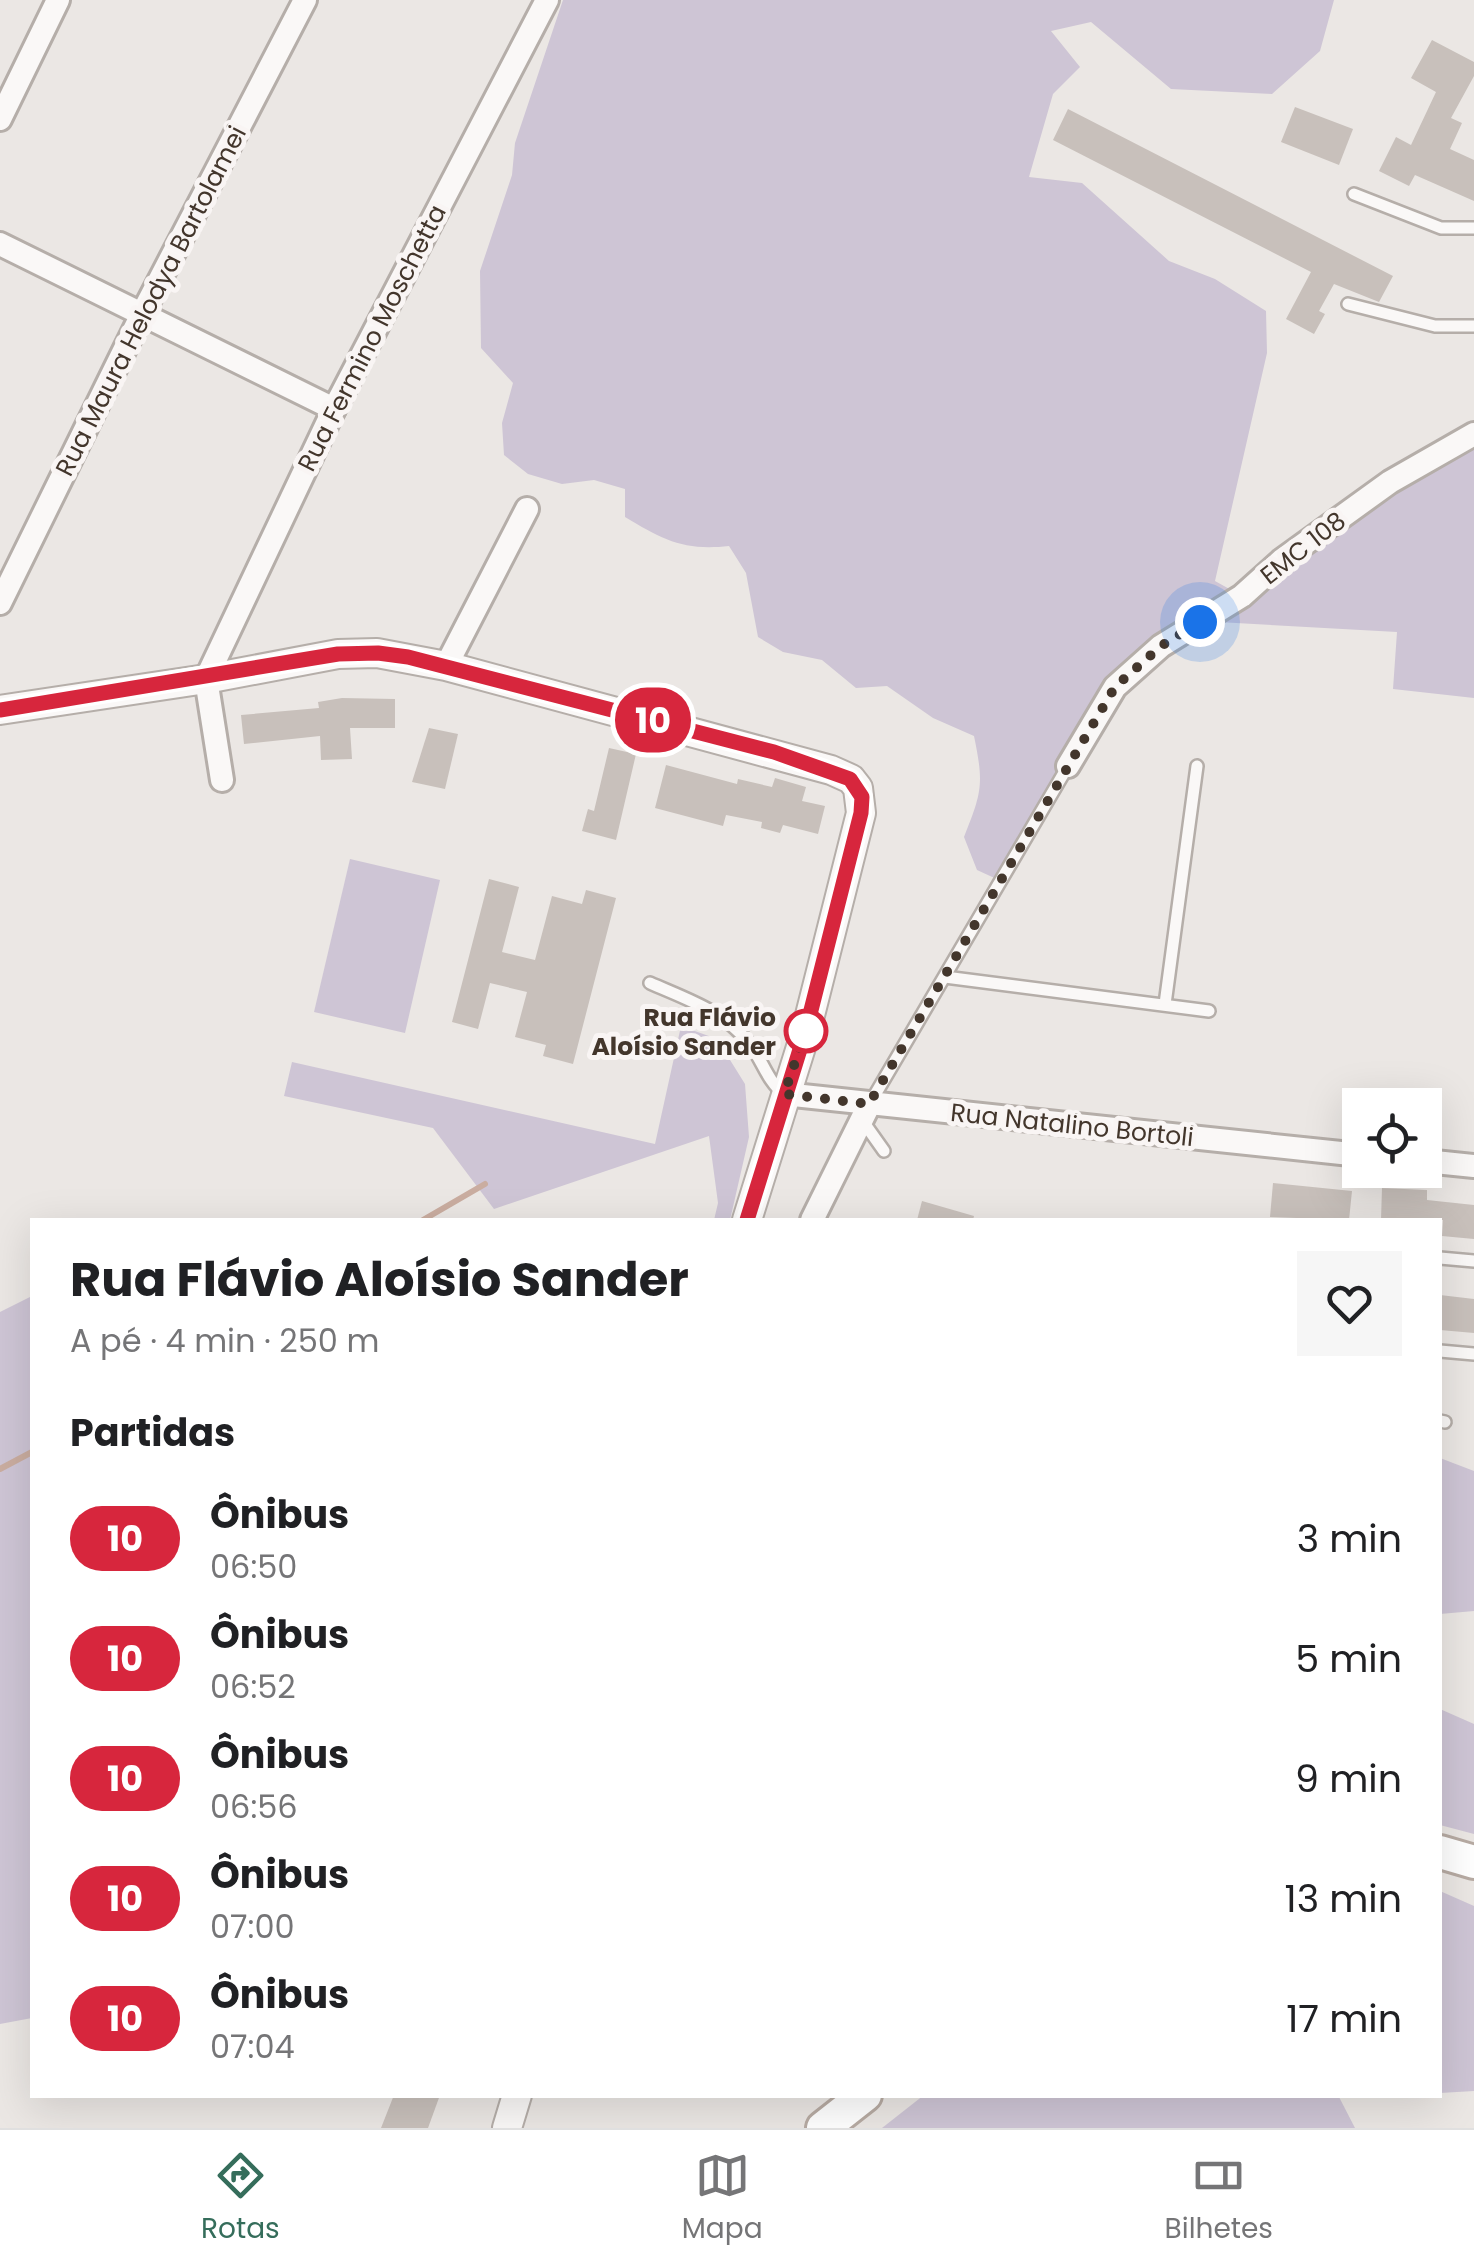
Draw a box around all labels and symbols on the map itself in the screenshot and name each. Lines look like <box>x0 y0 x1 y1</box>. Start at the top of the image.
street label: Rua Maura Helodya Bartolamei <box>47 120 255 482</box>
street label: Rua Fermino Moschetta <box>289 199 455 477</box>
street label: EMC 108 <box>1253 503 1353 593</box>
your location <box>1175 597 1225 647</box>
line badge: 10 <box>608 688 698 752</box>
place label: Rua Flávio Aloísio Sander <box>591 1000 776 1064</box>
marker: Rua Flávio Aloísio Sander <box>785 1010 827 1052</box>
street label: Rua Natalino Bortoli <box>949 1095 1195 1155</box>

